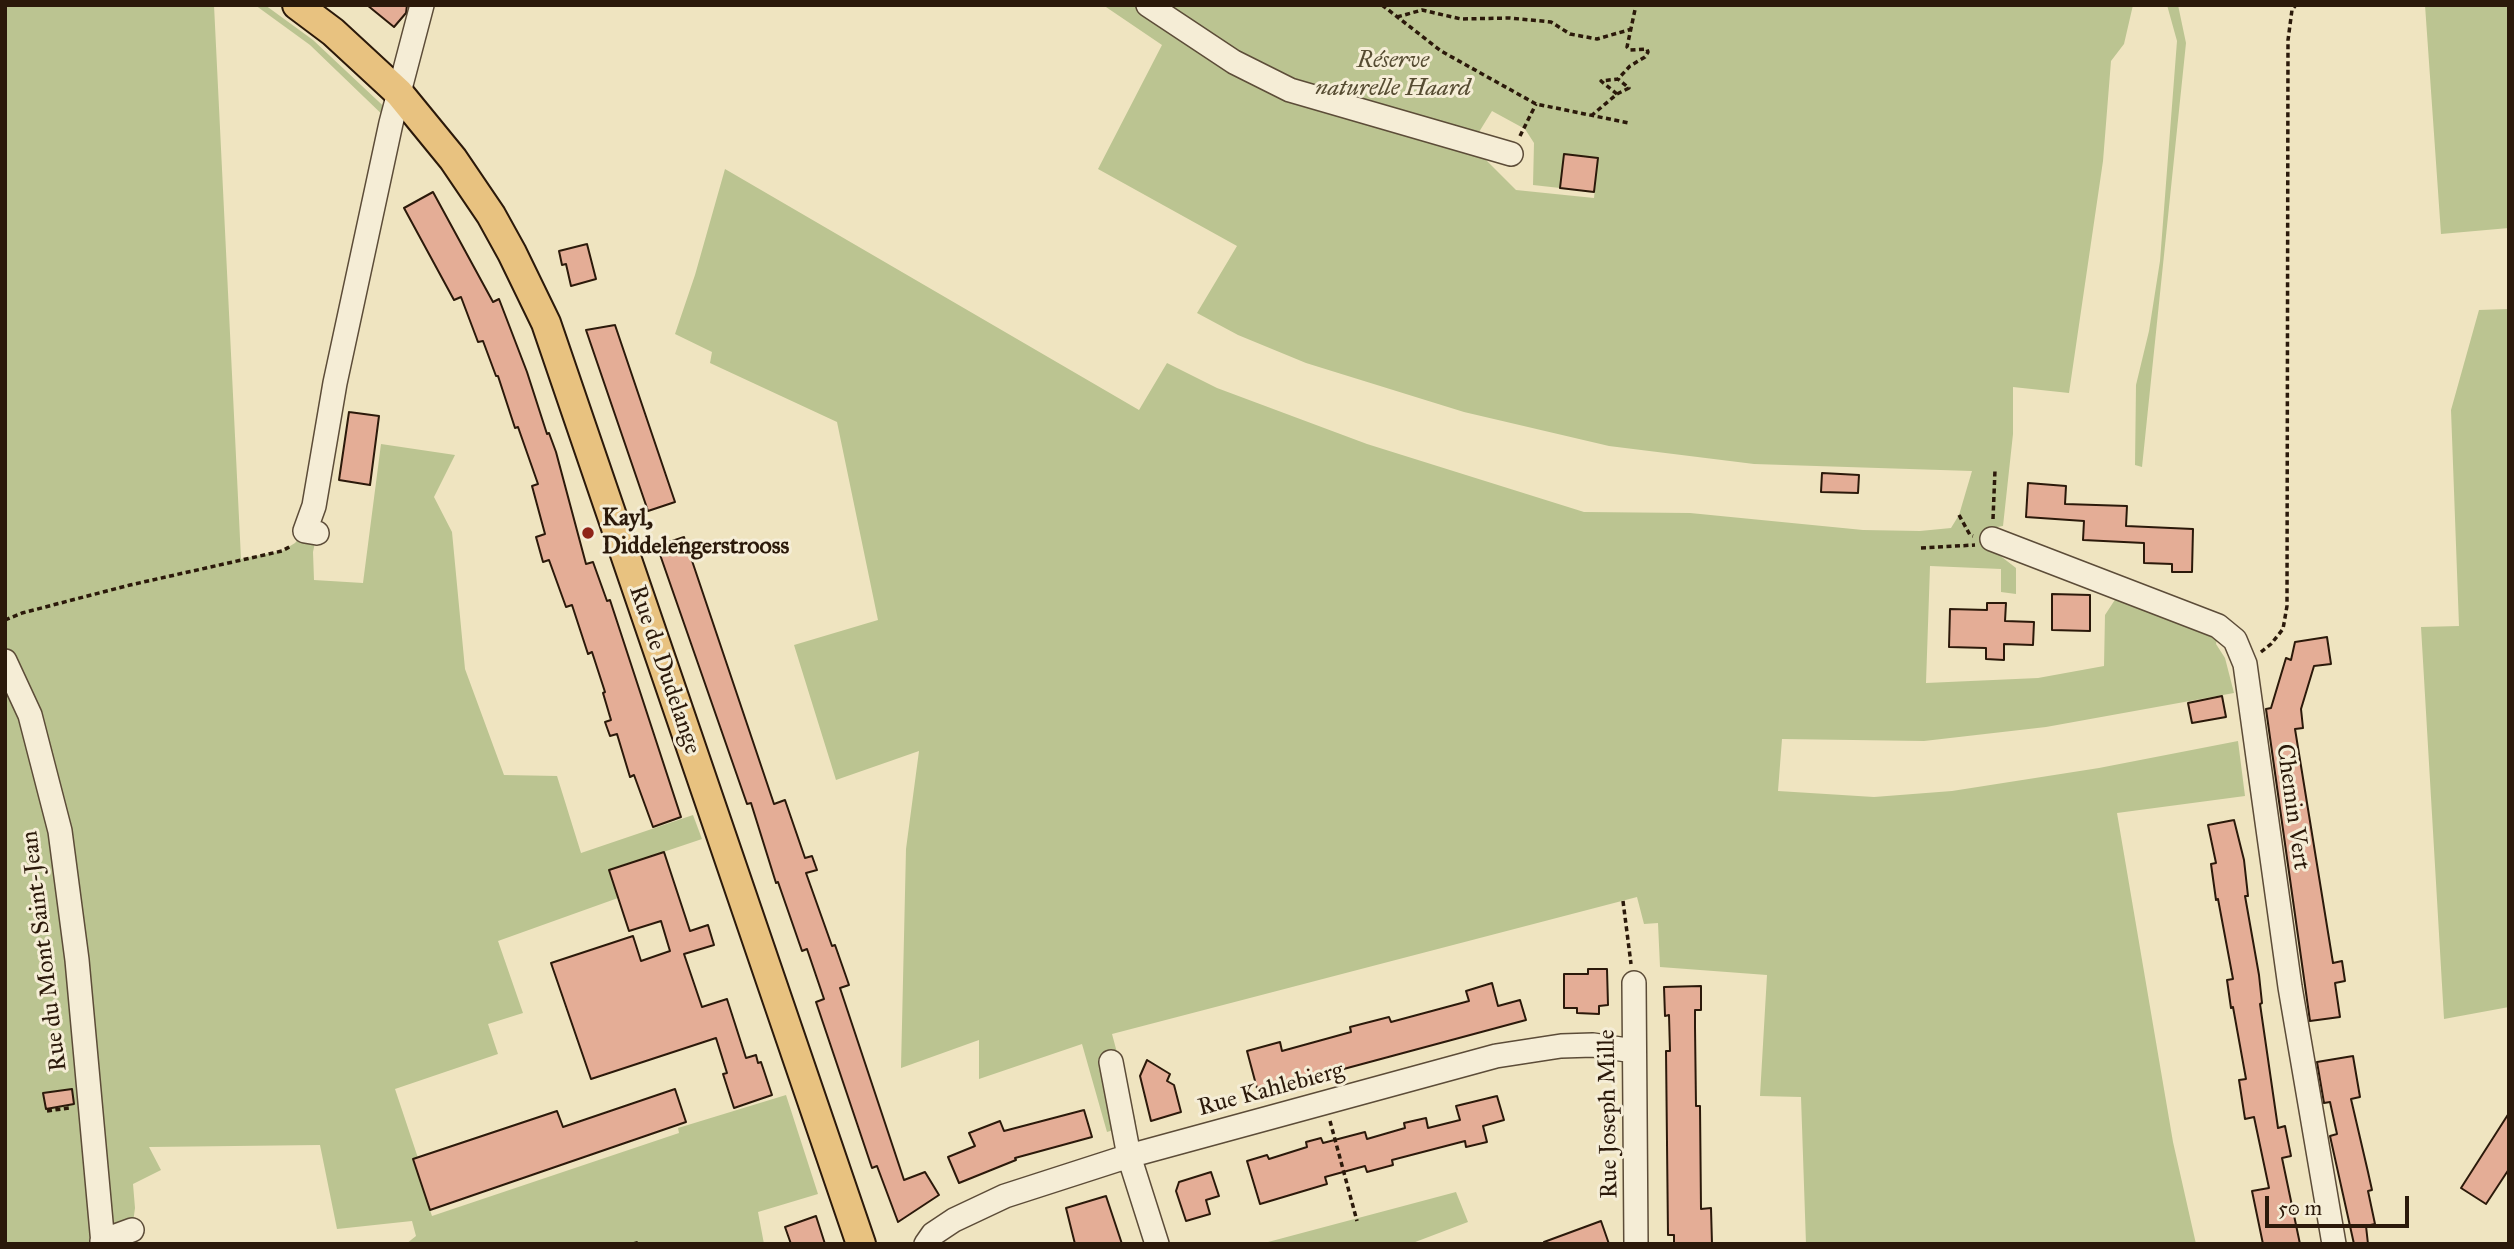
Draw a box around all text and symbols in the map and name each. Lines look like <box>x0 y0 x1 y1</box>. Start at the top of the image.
park label: Réserve naturelle Haard <box>1315 47 1471 103</box>
place label: Kayl, Diddelengerstrooss <box>602 505 789 561</box>
marker: Kayl, Diddelengerstrooss <box>580 525 596 541</box>
street label: Rue de Dudelange <box>622 582 706 758</box>
street label: Chemin Vert <box>2269 742 2315 872</box>
street label: Rue du Mont Saint-Jean <box>16 829 74 1073</box>
street label: Rue Joseph Mille <box>1593 1029 1625 1199</box>
street label: Rue Kahlebierg <box>1195 1057 1347 1123</box>
scale bar <box>2269 1182 2412 1226</box>
text: 50 m <box>2278 1195 2322 1221</box>

